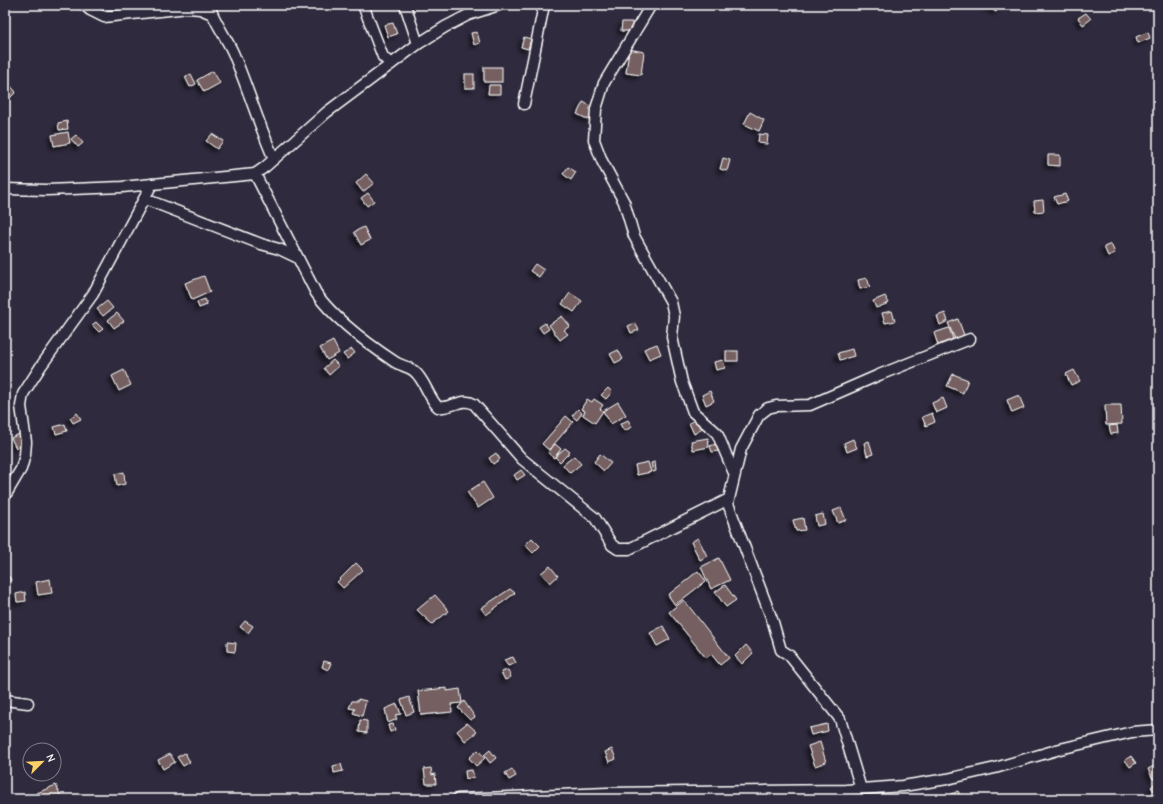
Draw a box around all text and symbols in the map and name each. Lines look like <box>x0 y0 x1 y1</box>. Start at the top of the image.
north arrow <box>22 742 62 782</box>
text: N <box>43 752 58 764</box>

